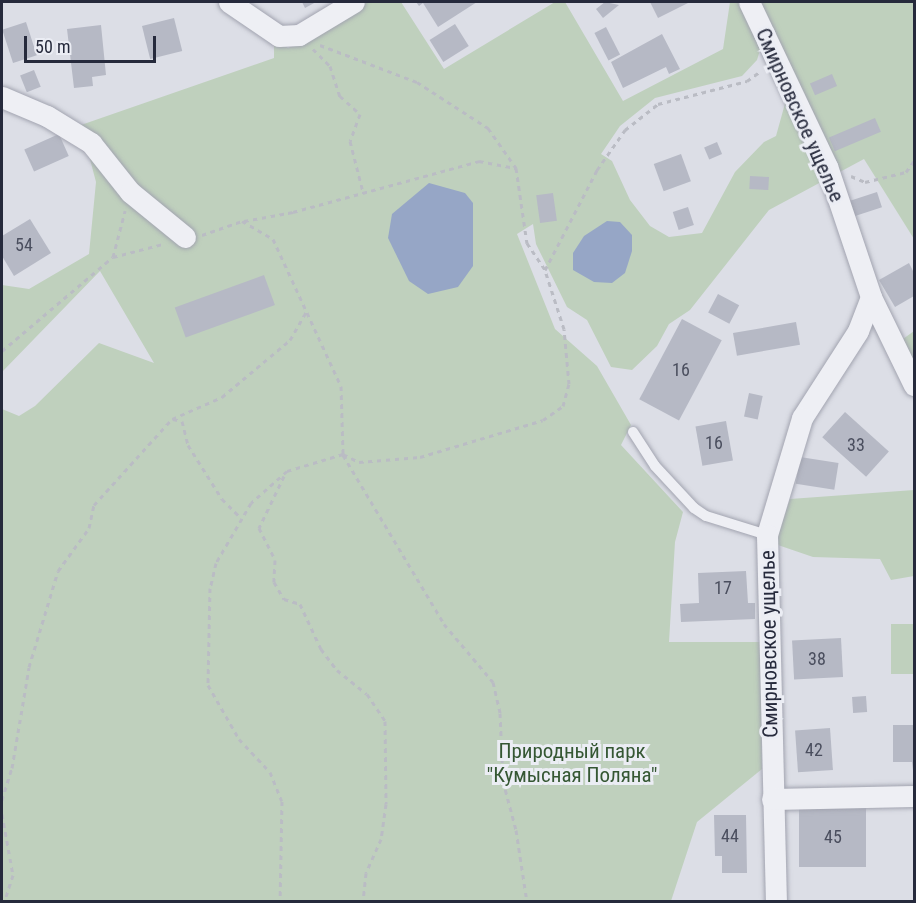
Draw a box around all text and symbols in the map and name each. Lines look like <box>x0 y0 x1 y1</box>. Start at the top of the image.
scale bar <box>27 24 159 62</box>
street label: Смирновское ущелье <box>750 24 850 206</box>
text: 50 m <box>35 36 70 57</box>
house number: 54 <box>15 234 33 256</box>
house number: 16 <box>672 359 690 381</box>
house number: 16 <box>705 432 723 454</box>
house number: 33 <box>847 434 865 456</box>
street label: Смирновское ущелье <box>755 550 783 738</box>
house number: 17 <box>714 577 732 599</box>
house number: 38 <box>808 648 826 670</box>
park label: Природный парк "Кумысная Поляна" <box>486 738 658 788</box>
house number: 42 <box>805 739 823 761</box>
house number: 44 <box>721 825 739 847</box>
house number: 45 <box>824 826 842 848</box>

